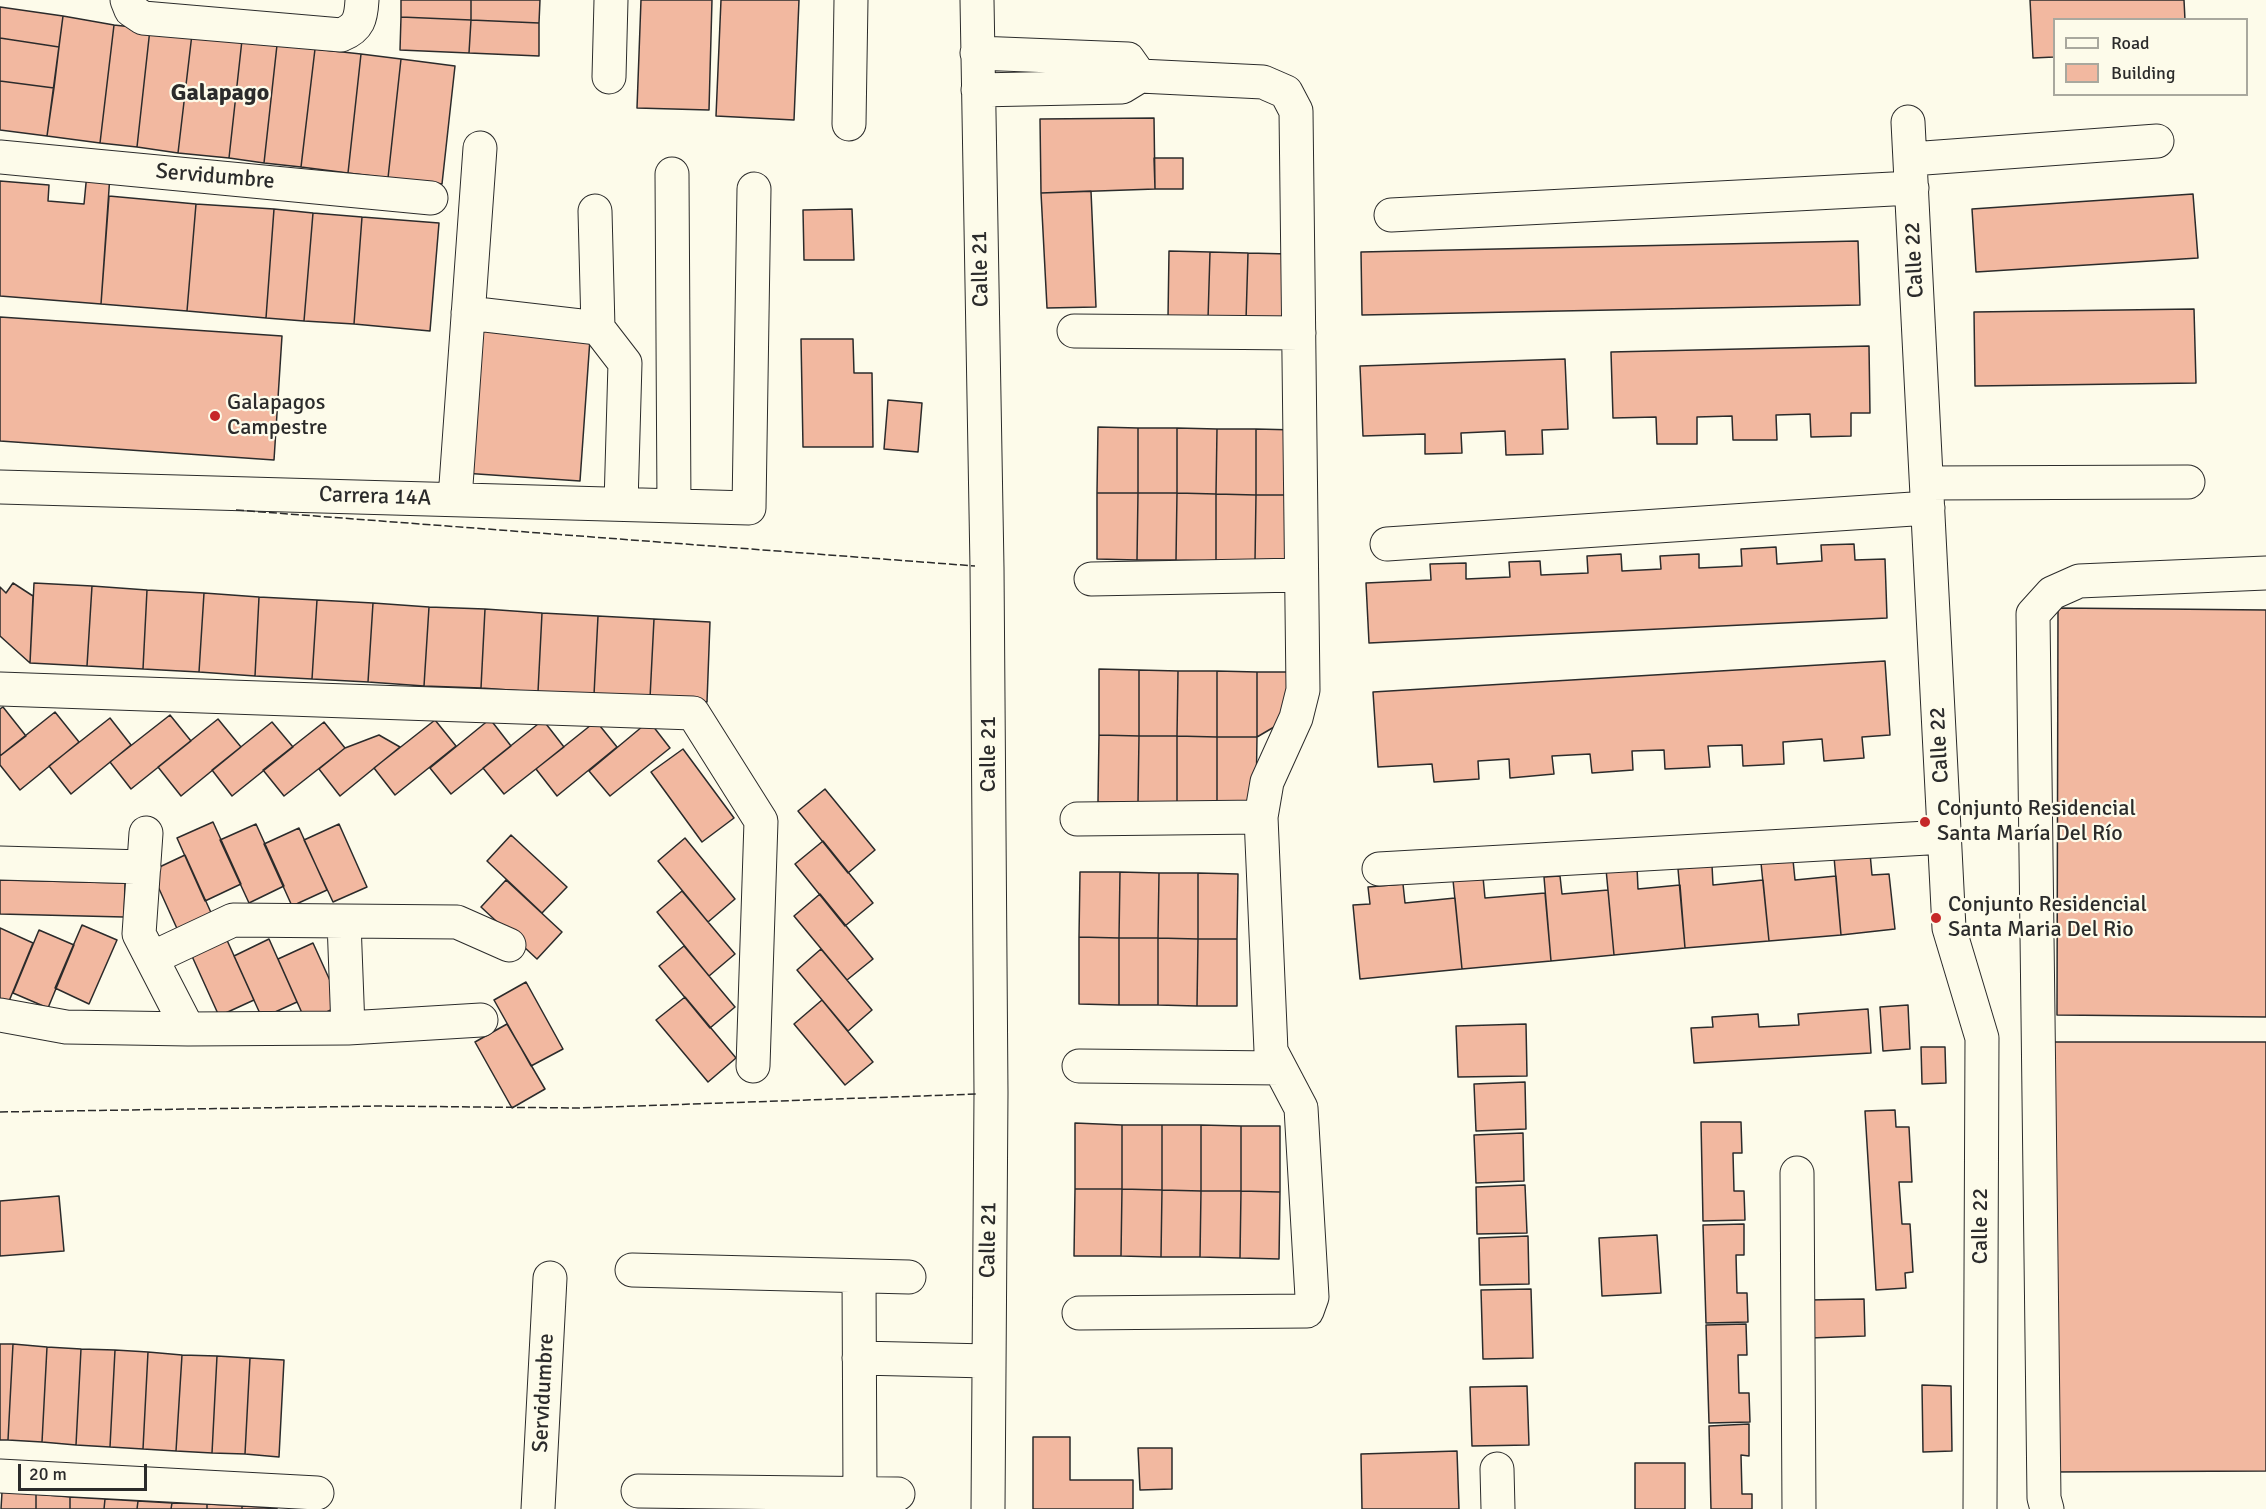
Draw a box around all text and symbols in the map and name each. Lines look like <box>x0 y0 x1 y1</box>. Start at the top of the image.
legend <box>2053 18 2248 96</box>
text: Road <box>2111 32 2150 54</box>
text: Building <box>2111 62 2175 84</box>
district label: Galapago <box>171 80 269 108</box>
street label: Servidumbre <box>154 159 276 195</box>
street label: Calle 22 <box>1900 221 1930 299</box>
street label: Calle 21 <box>967 231 995 307</box>
place label: Galapagos Campestre <box>227 390 328 442</box>
marker: Galapagos Campestre <box>208 409 222 423</box>
street label: Carrera 14A <box>318 482 432 512</box>
street label: Calle 22 <box>1925 706 1955 784</box>
street label: Calle 21 <box>976 716 1002 792</box>
place label: Conjunto Residencial Santa María Del Río <box>1937 796 2136 848</box>
marker: Conjunto Residencial Santa María Del Río <box>1918 815 1932 829</box>
place label: Conjunto Residencial Santa Maria Del Rio <box>1948 892 2147 944</box>
marker: Conjunto Residencial Santa Maria Del Rio <box>1929 911 1943 925</box>
street label: Calle 22 <box>1968 1188 1994 1264</box>
street label: Calle 21 <box>975 1202 1003 1278</box>
street label: Servidumbre <box>528 1333 560 1453</box>
scale bar <box>21 1452 150 1490</box>
text: 20 m <box>29 1463 67 1485</box>

